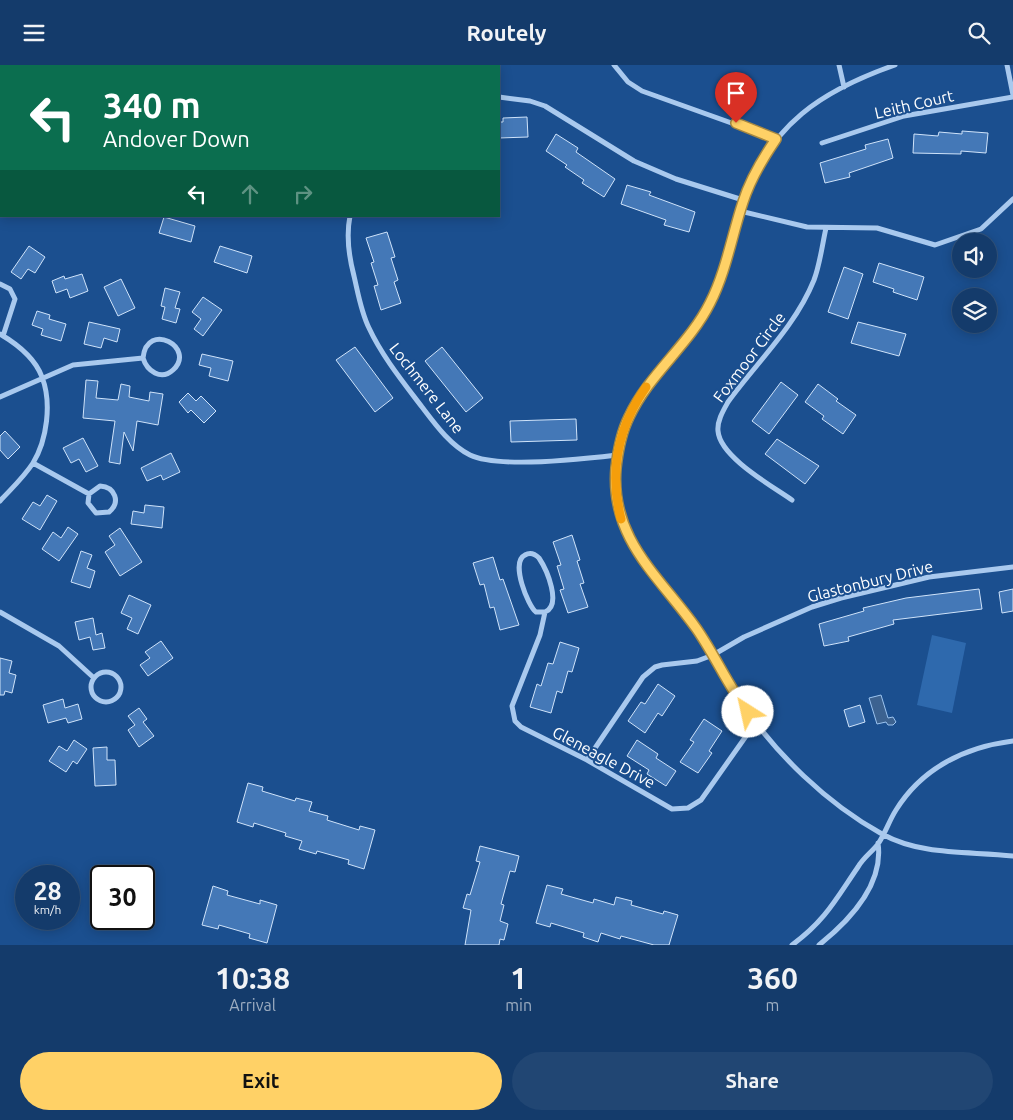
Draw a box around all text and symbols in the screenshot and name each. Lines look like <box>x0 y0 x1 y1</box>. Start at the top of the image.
icon: menu <box>20 19 48 47</box>
icon: search <box>965 19 993 47</box>
text: Routely <box>466 20 547 45</box>
pin <box>715 72 757 123</box>
icon: arrive <box>722 79 750 107</box>
icon: left <box>20 85 85 150</box>
text: 340 m <box>103 85 201 125</box>
street label: Leith Court <box>873 86 956 122</box>
text: Andover Down <box>103 126 250 151</box>
icon: left <box>183 180 211 208</box>
icon: ahead <box>236 180 264 208</box>
icon: right <box>289 180 317 208</box>
map controls <box>952 233 997 333</box>
button: sound <box>952 233 997 278</box>
button: layers <box>952 288 997 333</box>
street label: Foxmoor Circle <box>709 308 789 406</box>
street label: Lochmere Lane <box>386 339 468 437</box>
street label: Glastonbury Drive <box>805 557 935 605</box>
position arrow <box>721 685 773 737</box>
street label: Gleneagle Drive <box>550 722 658 792</box>
speed limit sign: 30 <box>90 865 155 930</box>
text: 28 <box>33 877 62 905</box>
text: km/h <box>34 903 61 916</box>
text: 10:38 <box>215 961 290 995</box>
text: 1 <box>510 961 527 995</box>
text: 360 <box>747 961 798 995</box>
text: Arrival <box>229 996 276 1014</box>
text: min <box>505 996 532 1014</box>
text: m <box>766 996 779 1014</box>
button: Exit <box>20 1052 502 1110</box>
button: Share <box>512 1052 993 1110</box>

